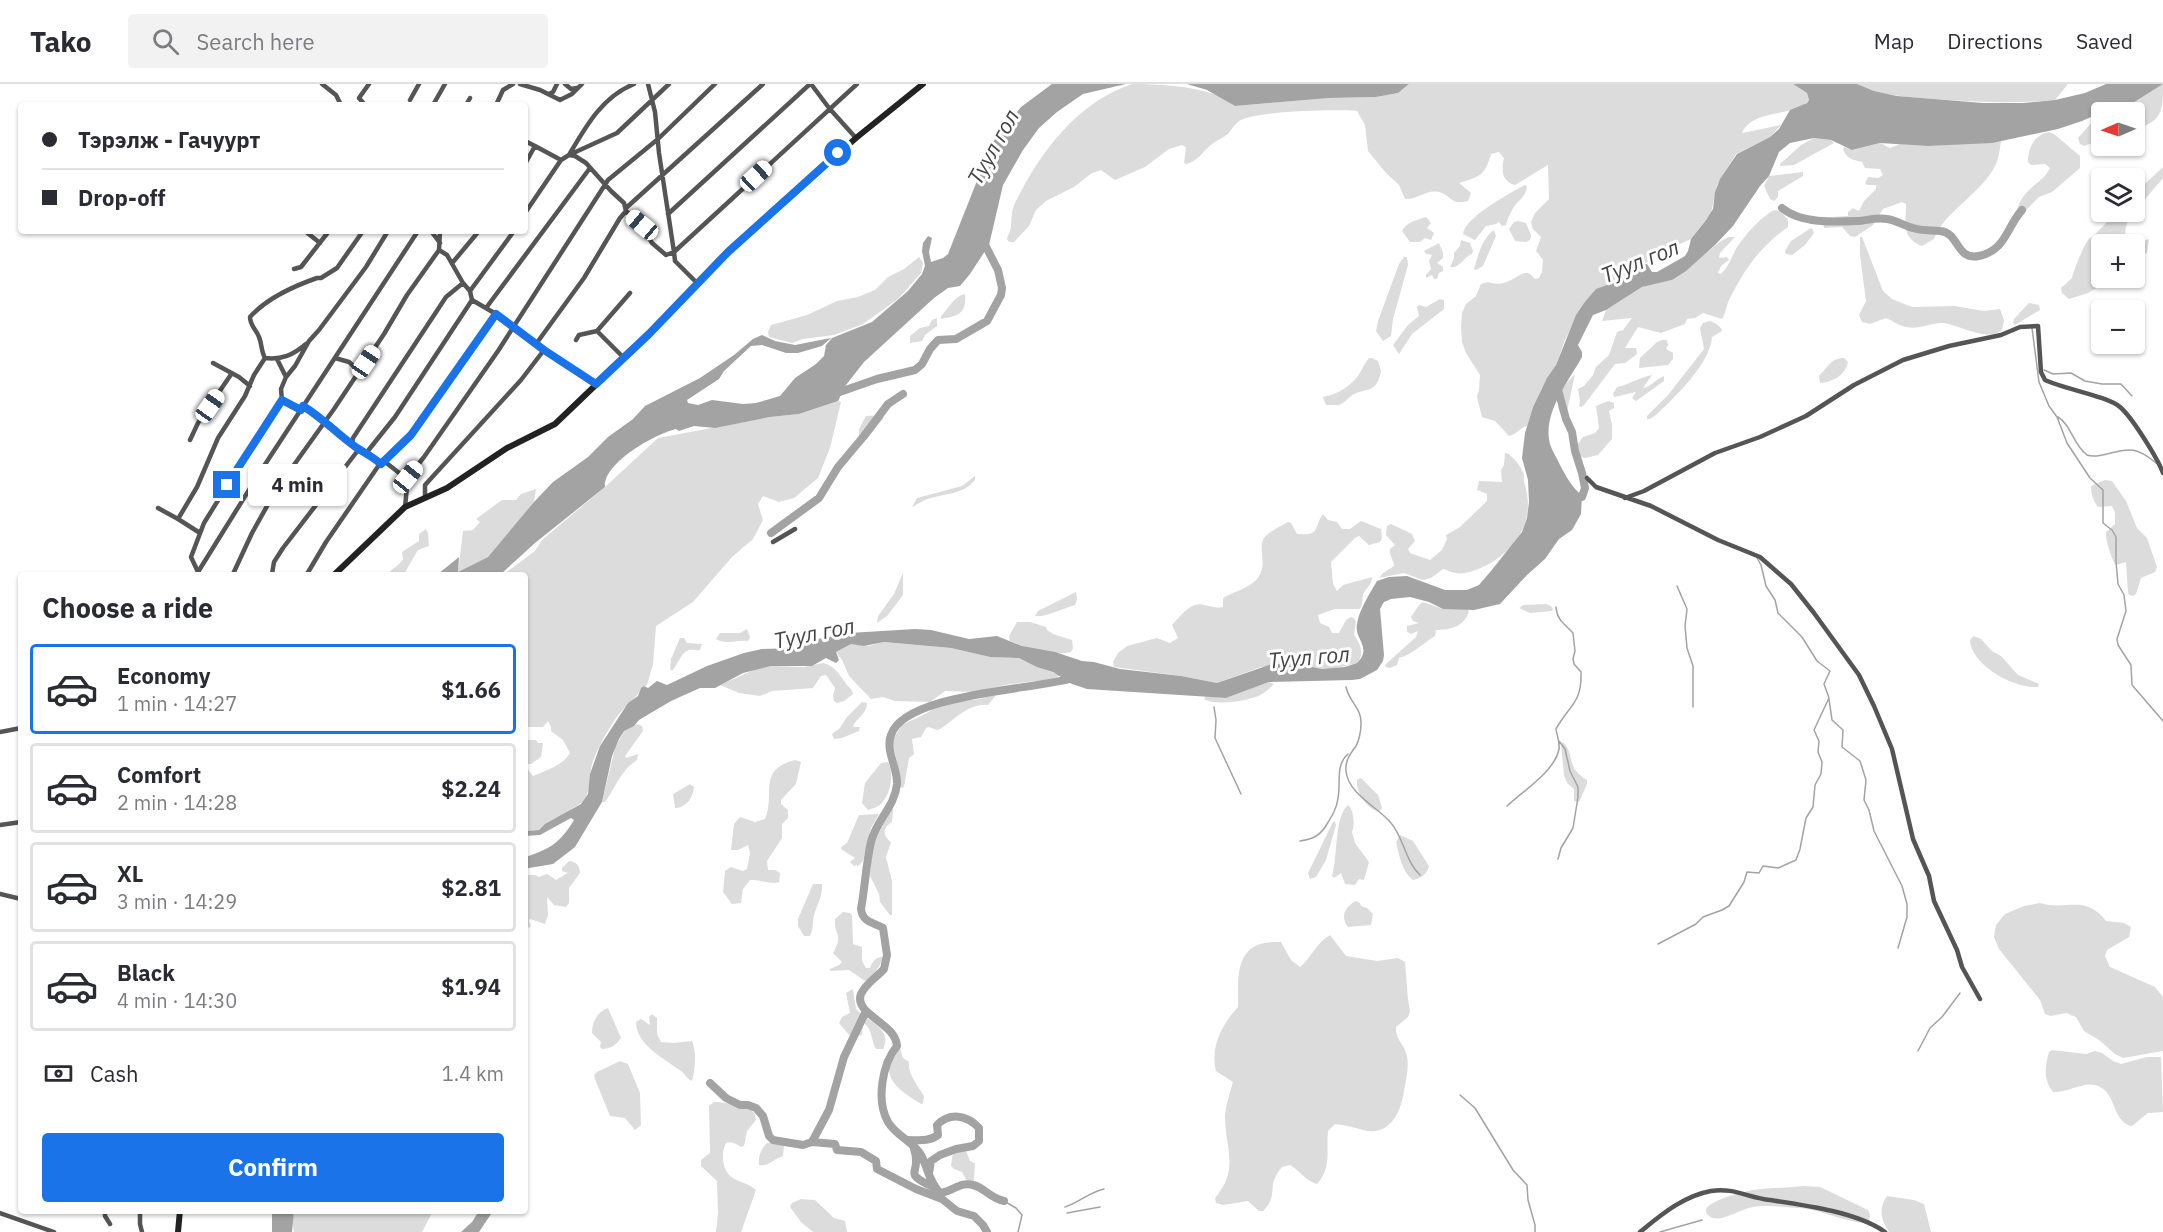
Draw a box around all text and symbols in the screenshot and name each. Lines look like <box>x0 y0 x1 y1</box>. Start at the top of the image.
search box <box>128 14 548 68</box>
text: Tako <box>30 23 92 60</box>
icon: search <box>149 25 182 58</box>
text: Search here <box>197 27 314 56</box>
text: Map <box>1874 27 1914 55</box>
text: Directions <box>1947 27 2043 55</box>
text: Saved <box>2076 27 2133 55</box>
north arrow <box>2091 102 2145 156</box>
map controls <box>2091 102 2145 354</box>
water label: Туул гол <box>960 104 1025 190</box>
text: Тэрэлж - Гачуурт <box>78 125 260 154</box>
route start <box>824 139 851 166</box>
car <box>737 157 775 195</box>
button: layers <box>2091 168 2145 222</box>
text: Drop-off <box>78 183 165 212</box>
car <box>622 207 662 243</box>
water label: Туул гол <box>1596 232 1683 289</box>
button: + <box>2091 234 2145 288</box>
button: − <box>2091 300 2145 354</box>
car <box>348 342 384 382</box>
car <box>192 386 228 426</box>
car <box>390 457 426 497</box>
callout: 4 min <box>248 464 347 506</box>
route end <box>213 471 240 498</box>
text: 4 min <box>271 471 324 498</box>
text: Choose a ride <box>42 590 213 625</box>
water label: Туул гол <box>771 610 857 655</box>
water label: Туул гол <box>1267 638 1351 675</box>
text: Economy <box>117 661 211 690</box>
icon: car <box>45 662 99 716</box>
text: $1.66 <box>441 675 501 704</box>
text: 1 min · 14:27 <box>117 690 237 717</box>
text: Comfort <box>117 760 201 789</box>
icon: car <box>45 761 99 815</box>
text: $2.24 <box>441 774 501 803</box>
text: 2 min · 14:28 <box>117 789 237 816</box>
text: XL <box>117 859 143 888</box>
icon: car <box>45 860 99 914</box>
text: $2.81 <box>441 873 501 902</box>
text: 3 min · 14:29 <box>117 888 237 915</box>
text: Black <box>117 958 175 987</box>
icon: car <box>45 959 99 1013</box>
text: $1.94 <box>441 972 501 1001</box>
text: 4 min · 14:30 <box>117 987 237 1014</box>
icon: cash <box>42 1057 75 1090</box>
text: Cash <box>90 1059 139 1088</box>
text: 1.4 km <box>442 1060 504 1087</box>
button: Confirm <box>42 1133 504 1202</box>

